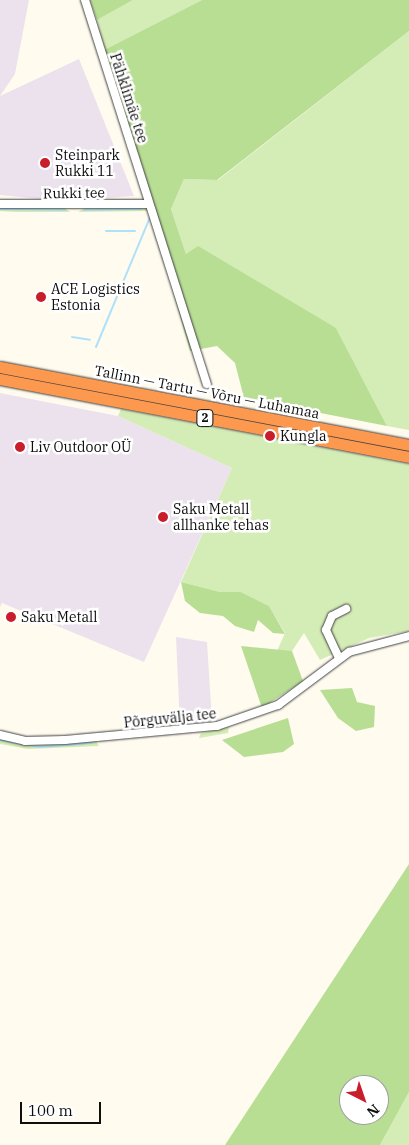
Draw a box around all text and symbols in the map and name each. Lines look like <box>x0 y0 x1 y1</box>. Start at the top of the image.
street label: Pähklimäe tee <box>107 51 151 145</box>
place label: Steinpark Rukki 11 <box>55 147 120 180</box>
marker: Steinpark Rukki 11 <box>39 157 51 169</box>
street label: Rukki tee <box>43 184 105 202</box>
place label: ACE Logistics Estonia <box>51 281 140 314</box>
marker: ACE Logistics Estonia <box>35 291 47 303</box>
street label: Tallinn — Tartu — Võru — Luhamaa <box>93 362 321 422</box>
road number: 2 <box>196 408 214 428</box>
place label: Kungla <box>280 428 327 444</box>
marker: Kungla <box>264 430 276 442</box>
place label: Liv Outdoor OÜ <box>30 439 131 455</box>
marker: Liv Outdoor OÜ <box>14 441 26 453</box>
place label: Saku Metall allhanke tehas <box>173 501 269 534</box>
marker: Saku Metall allhanke tehas <box>157 511 169 523</box>
place label: Saku Metall <box>21 609 98 625</box>
marker: Saku Metall <box>5 611 17 623</box>
street label: Põrguvälja tee <box>123 705 217 731</box>
north arrow <box>339 1075 389 1125</box>
scale bar <box>22 1092 104 1124</box>
text: N <box>363 1100 383 1121</box>
text: 100 m <box>28 1101 73 1120</box>

